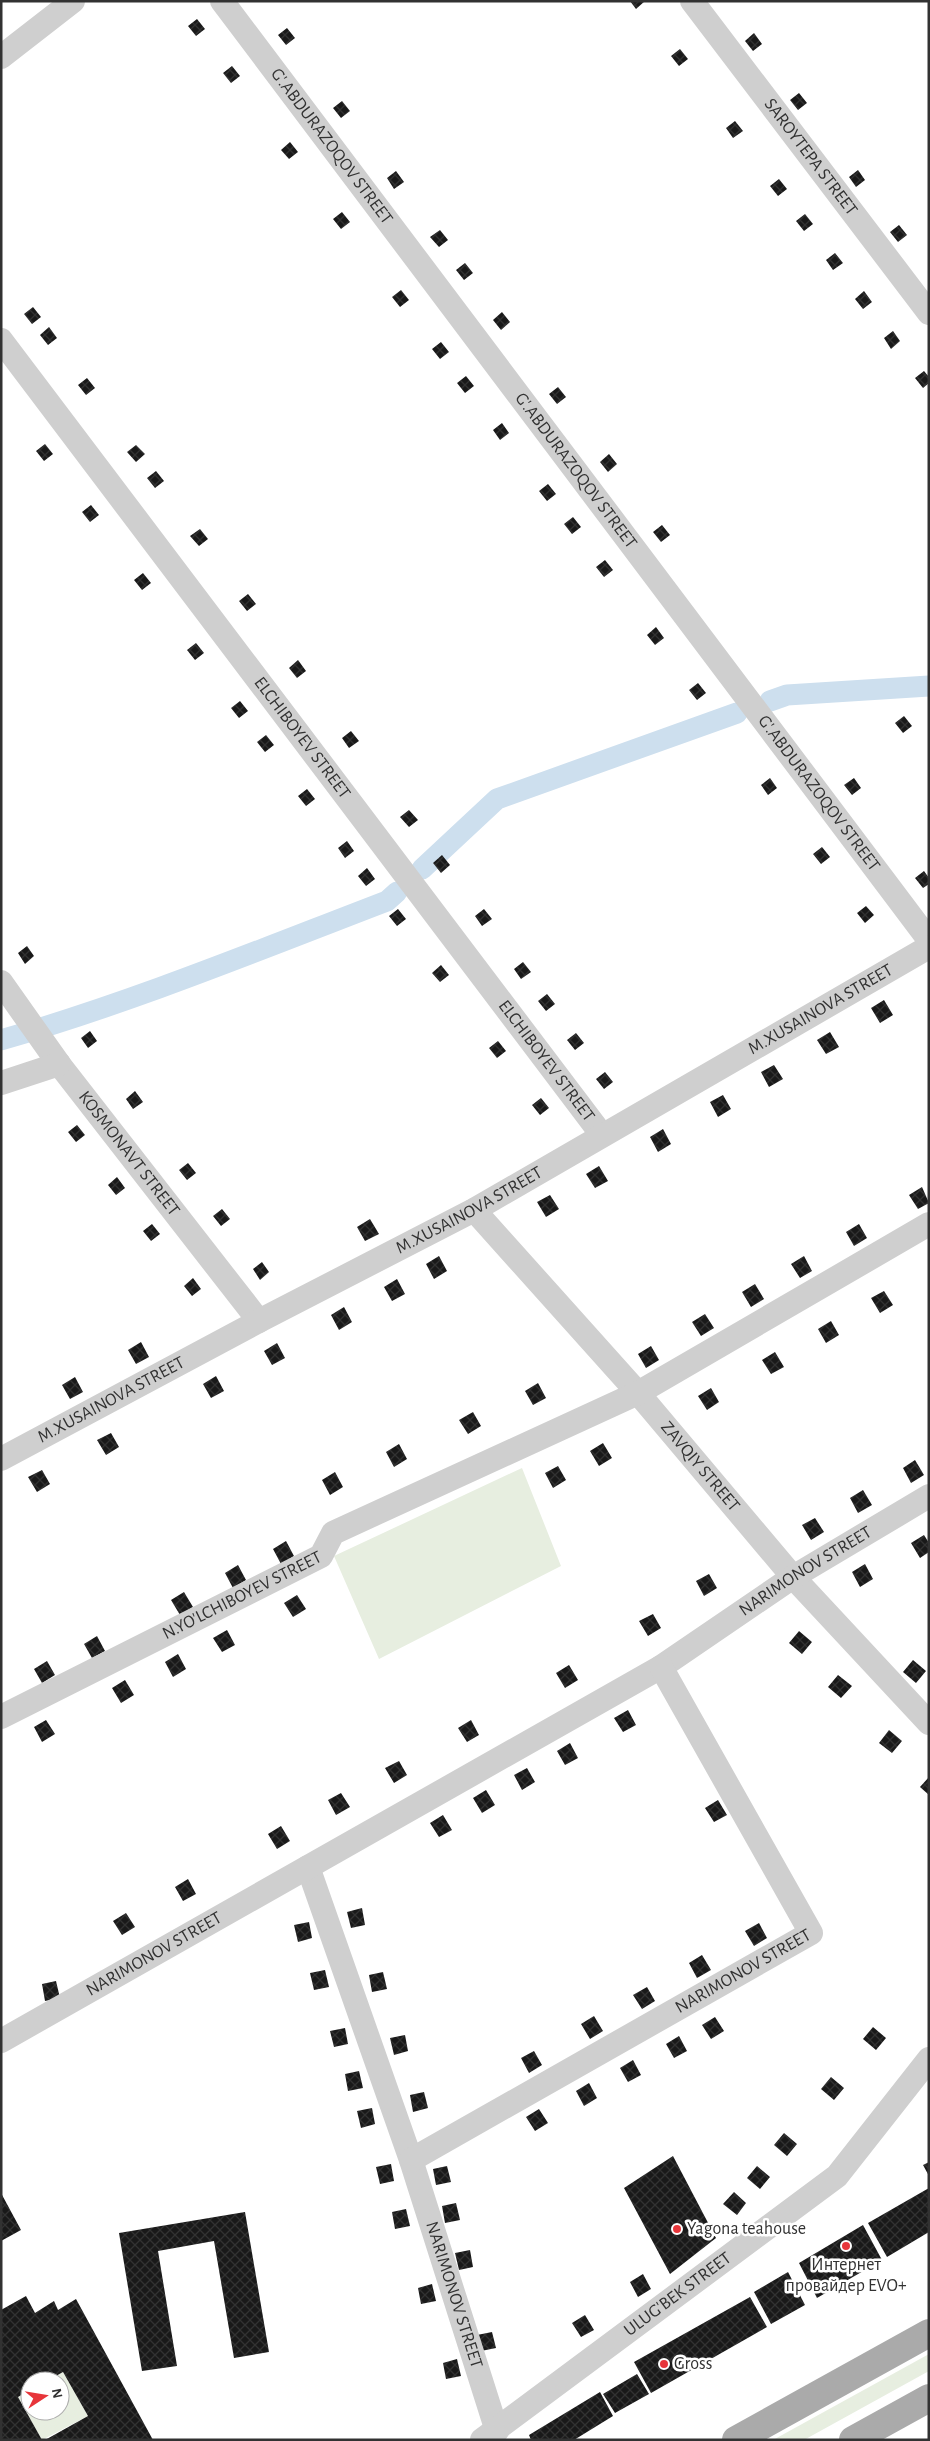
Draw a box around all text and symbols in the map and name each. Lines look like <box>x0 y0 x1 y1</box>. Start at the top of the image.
street label: G'.ABDURAZOQOV STREET <box>267 65 396 228</box>
street label: SAROYTEPA STREET <box>761 95 861 219</box>
street label: G'.ABDURAZOQOV STREET <box>511 389 640 552</box>
street label: ELCHIBOYEV STREET <box>250 674 354 802</box>
street label: G'.ABDURAZOQOV STREET <box>754 712 883 875</box>
street label: M.XUSAINOVA STREET <box>745 961 896 1058</box>
street label: ELCHIBOYEV STREET <box>495 997 598 1125</box>
street label: KOSMONAVT STREET <box>75 1088 183 1219</box>
street label: M.XUSAINOVA STREET <box>393 1163 546 1258</box>
street label: M.XUSAINOVA STREET <box>35 1353 188 1447</box>
street label: ZAVQIY STREET <box>657 1418 743 1515</box>
street label: NARIMONOV STREET <box>736 1523 875 1620</box>
street label: N.YO'LCHIBOYEV STREET <box>160 1548 325 1643</box>
street label: NARIMONOV STREET <box>83 1909 225 2000</box>
street label: NARIMONOV STREET <box>672 1926 814 2017</box>
street label: NARIMONOV STREET <box>422 2219 486 2370</box>
place label: Yagona teahouse <box>687 2220 806 2238</box>
marker: Yagona teahouse <box>671 2223 683 2235</box>
marker: Интернет провайдер EVO+ <box>840 2240 852 2252</box>
street label: ULUG'BEK STREET <box>621 2249 735 2340</box>
place label: Интернет провайдер EVO+ <box>785 2256 907 2295</box>
place label: Gross <box>674 2355 712 2373</box>
marker: Gross <box>658 2358 670 2370</box>
north arrow <box>20 2371 70 2421</box>
text: N <box>49 2387 65 2400</box>

